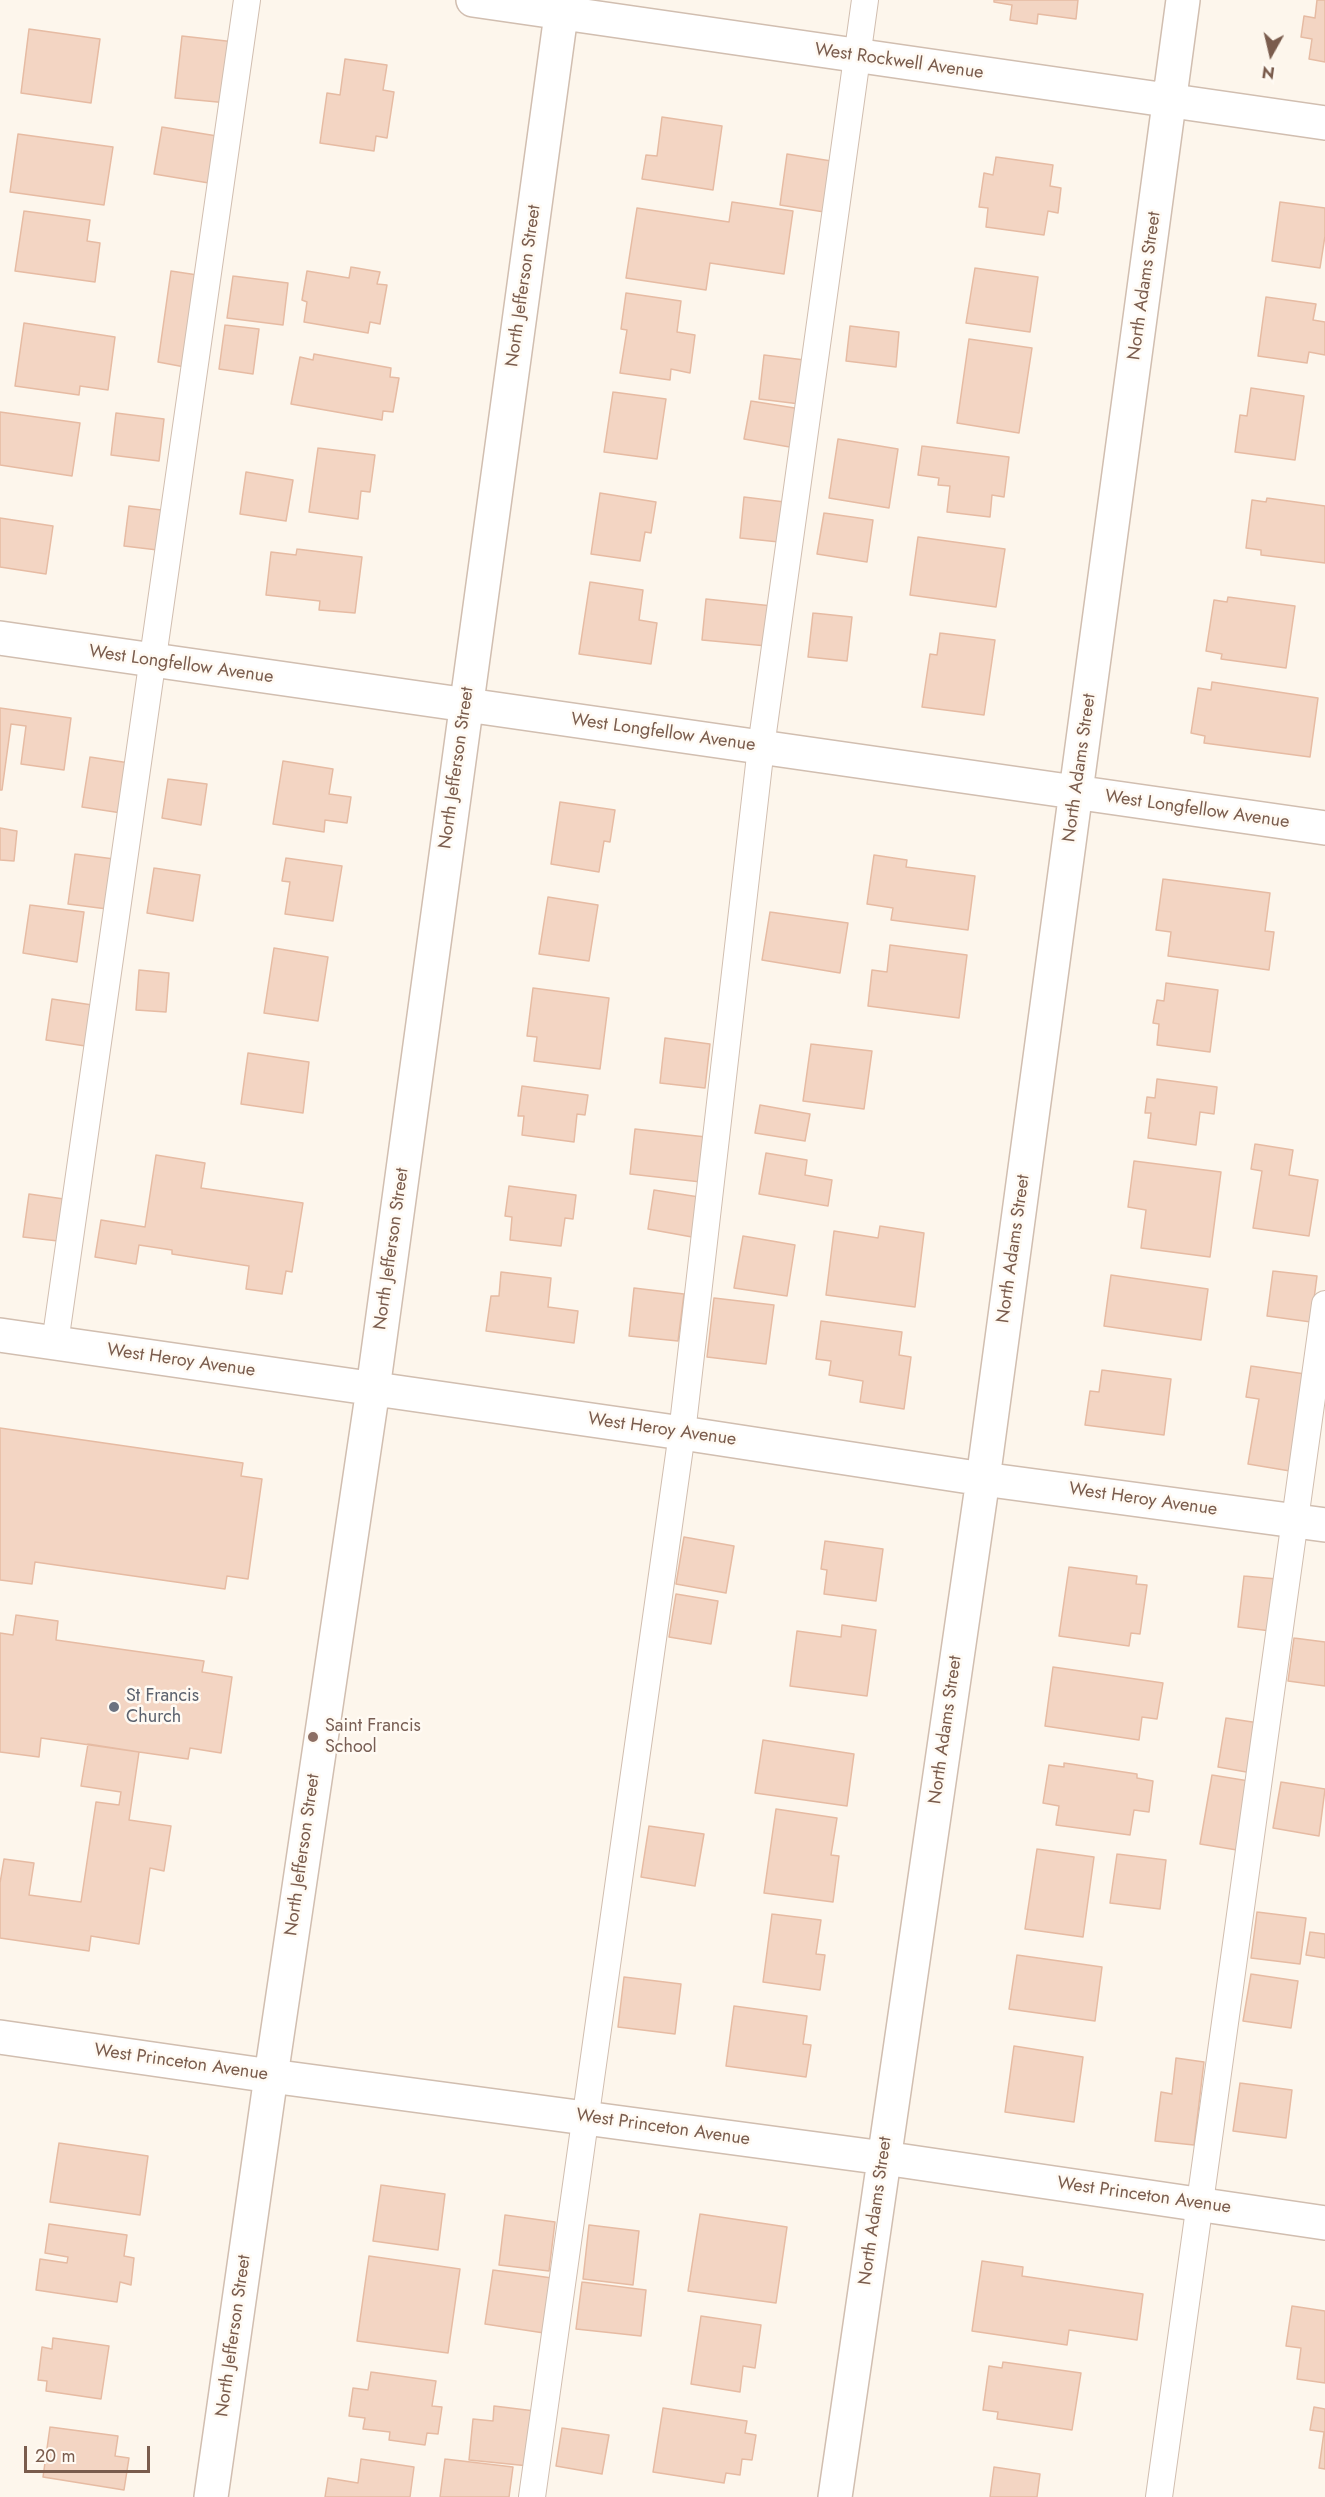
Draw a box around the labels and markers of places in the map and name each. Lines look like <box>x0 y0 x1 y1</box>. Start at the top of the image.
place label: St Francis Church <box>126 1686 199 1728</box>
marker: St Francis Church <box>107 1700 121 1714</box>
place label: Saint Francis School <box>325 1716 421 1758</box>
marker: Saint Francis School <box>306 1730 320 1744</box>

